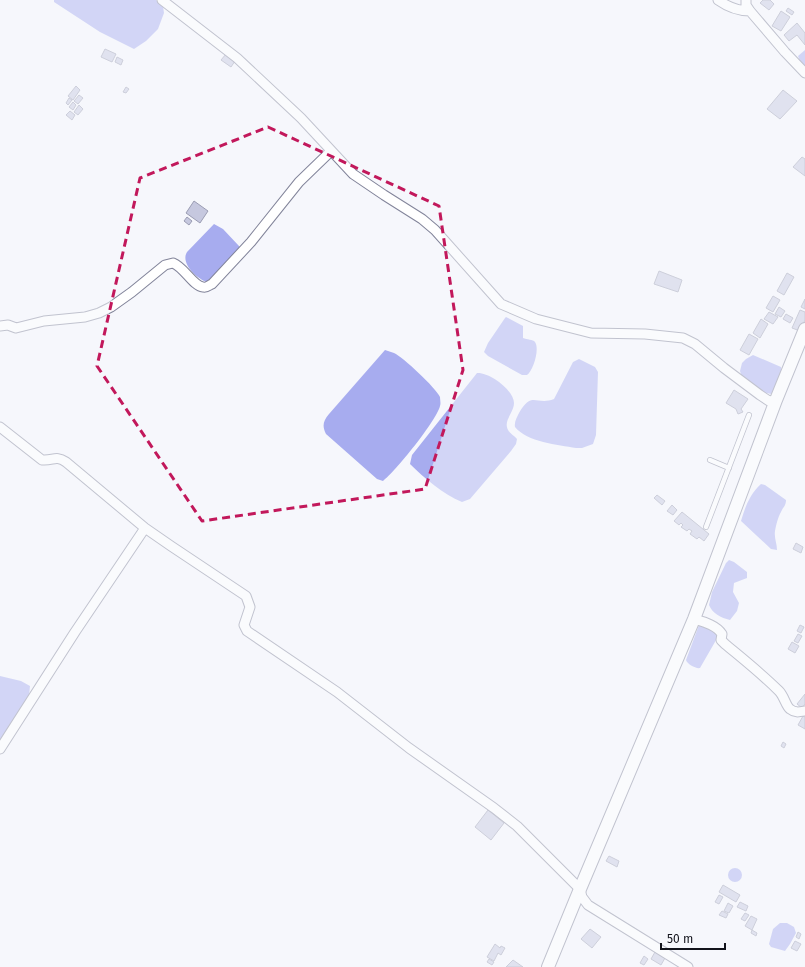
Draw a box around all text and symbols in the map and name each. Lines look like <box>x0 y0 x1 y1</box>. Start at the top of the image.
scale bar <box>661 925 725 951</box>
text: 50 m <box>667 932 693 946</box>

